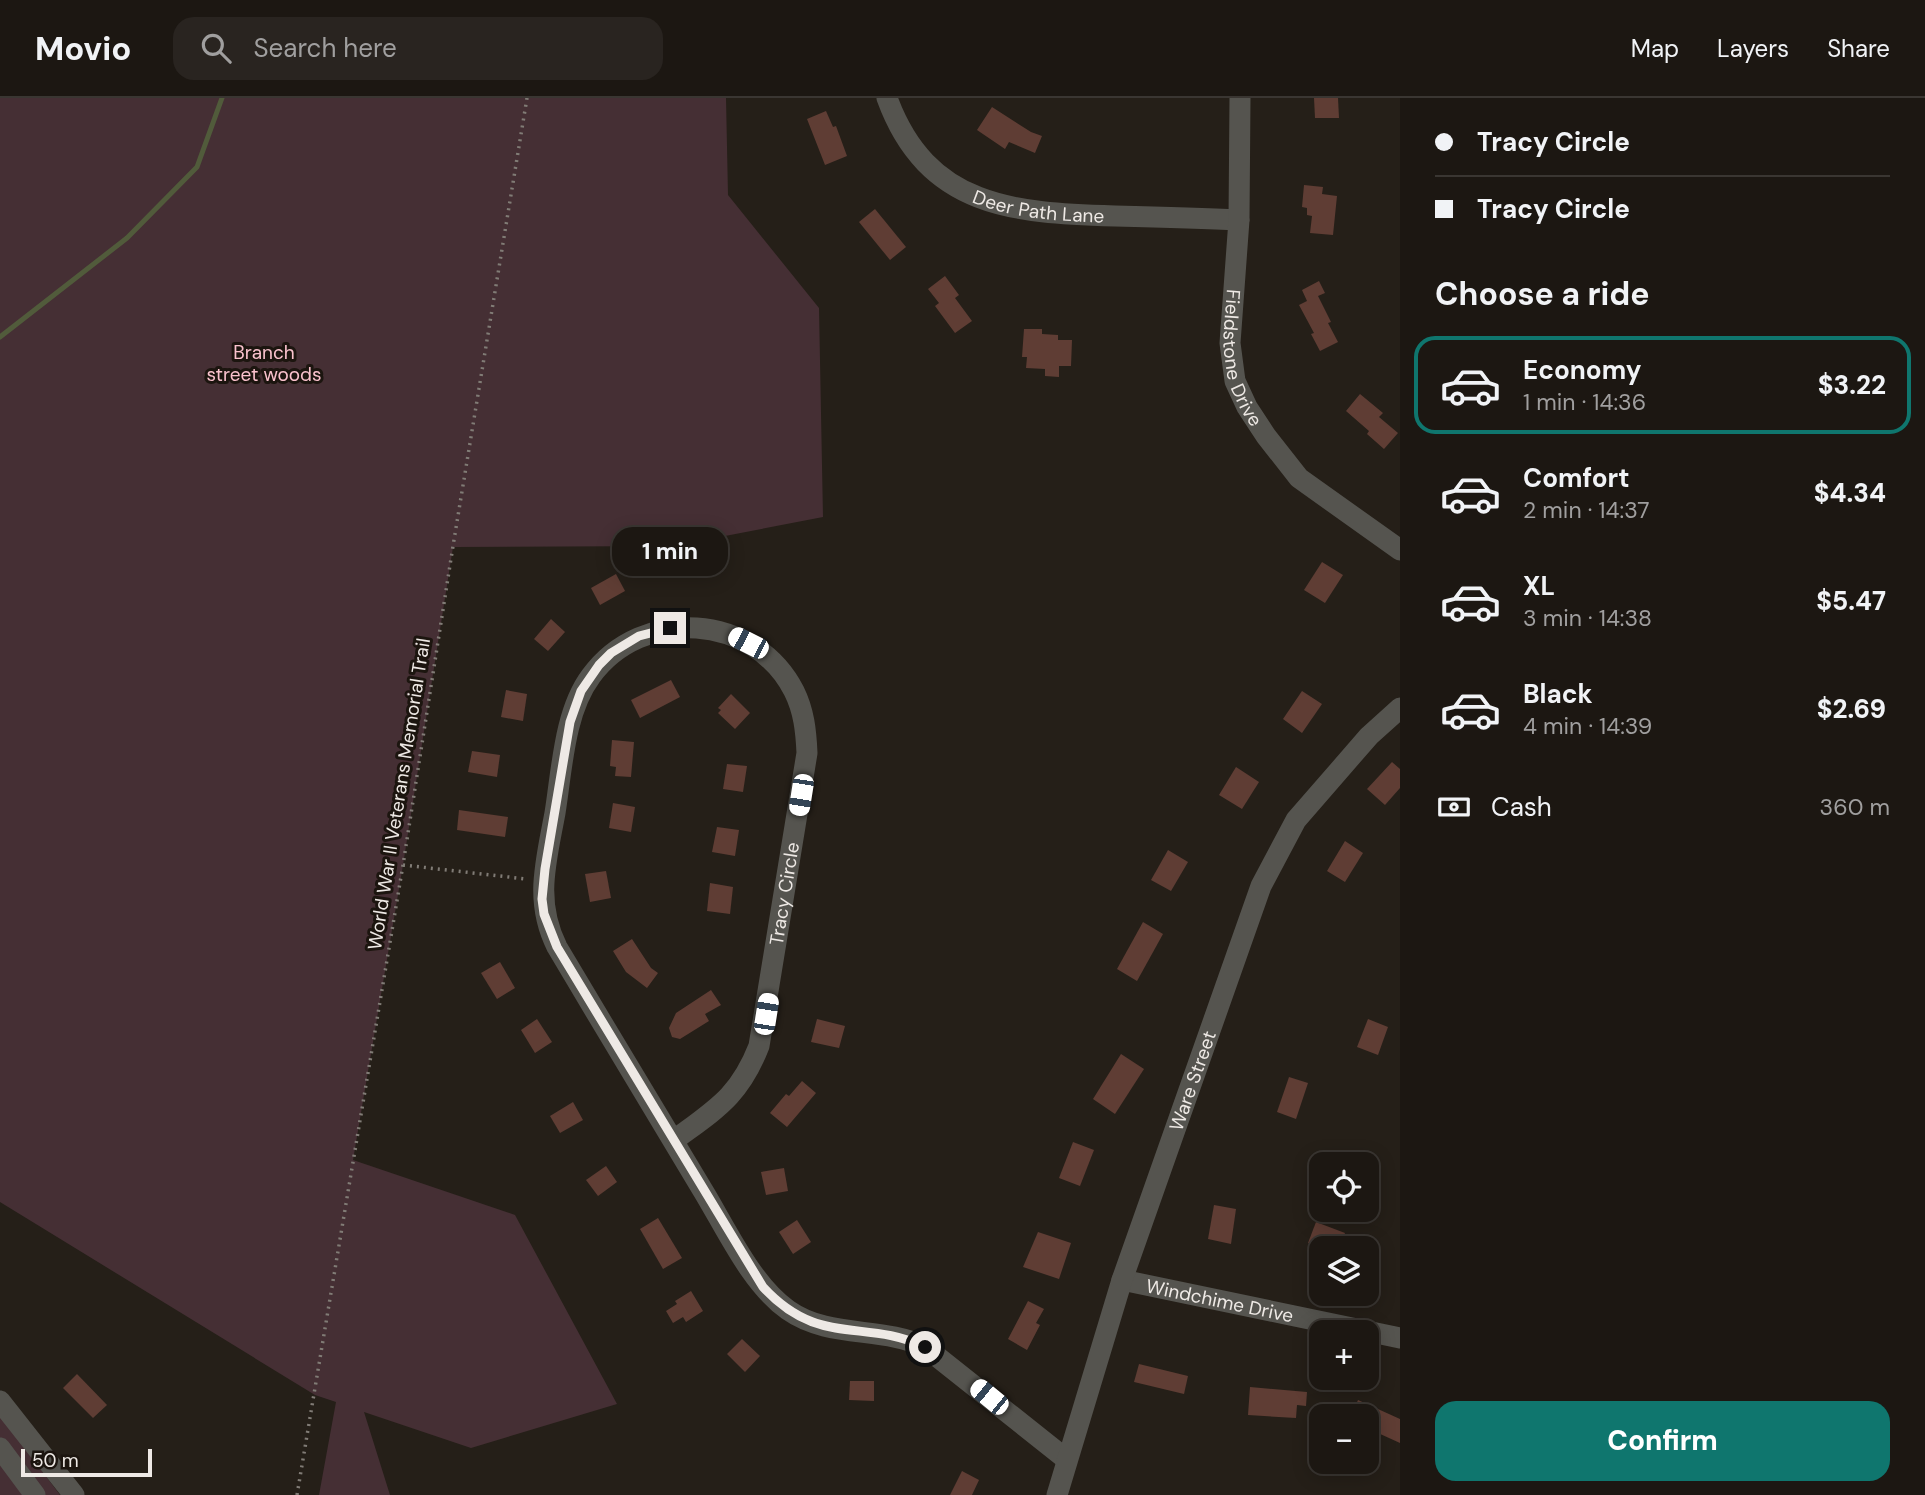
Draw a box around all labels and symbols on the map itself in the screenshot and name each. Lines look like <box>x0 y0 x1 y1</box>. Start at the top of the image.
street label: Deer Path Lane <box>969 184 1105 228</box>
street label: Fieldstone Drive <box>1217 288 1269 431</box>
park label: Branch street woods <box>206 340 322 387</box>
callout: 1 min <box>612 526 728 575</box>
route end <box>654 612 686 644</box>
car <box>725 624 772 662</box>
street label: World War II Veterans Memorial Trail <box>362 636 436 952</box>
car <box>788 773 815 817</box>
street label: Tracy Circle <box>763 840 805 947</box>
car <box>753 992 780 1036</box>
street label: Ware Street <box>1163 1027 1221 1134</box>
street label: Windchime Drive <box>1144 1273 1296 1328</box>
route start <box>909 1331 941 1363</box>
car <box>967 1376 1012 1418</box>
scale bar <box>21 1446 152 1478</box>

